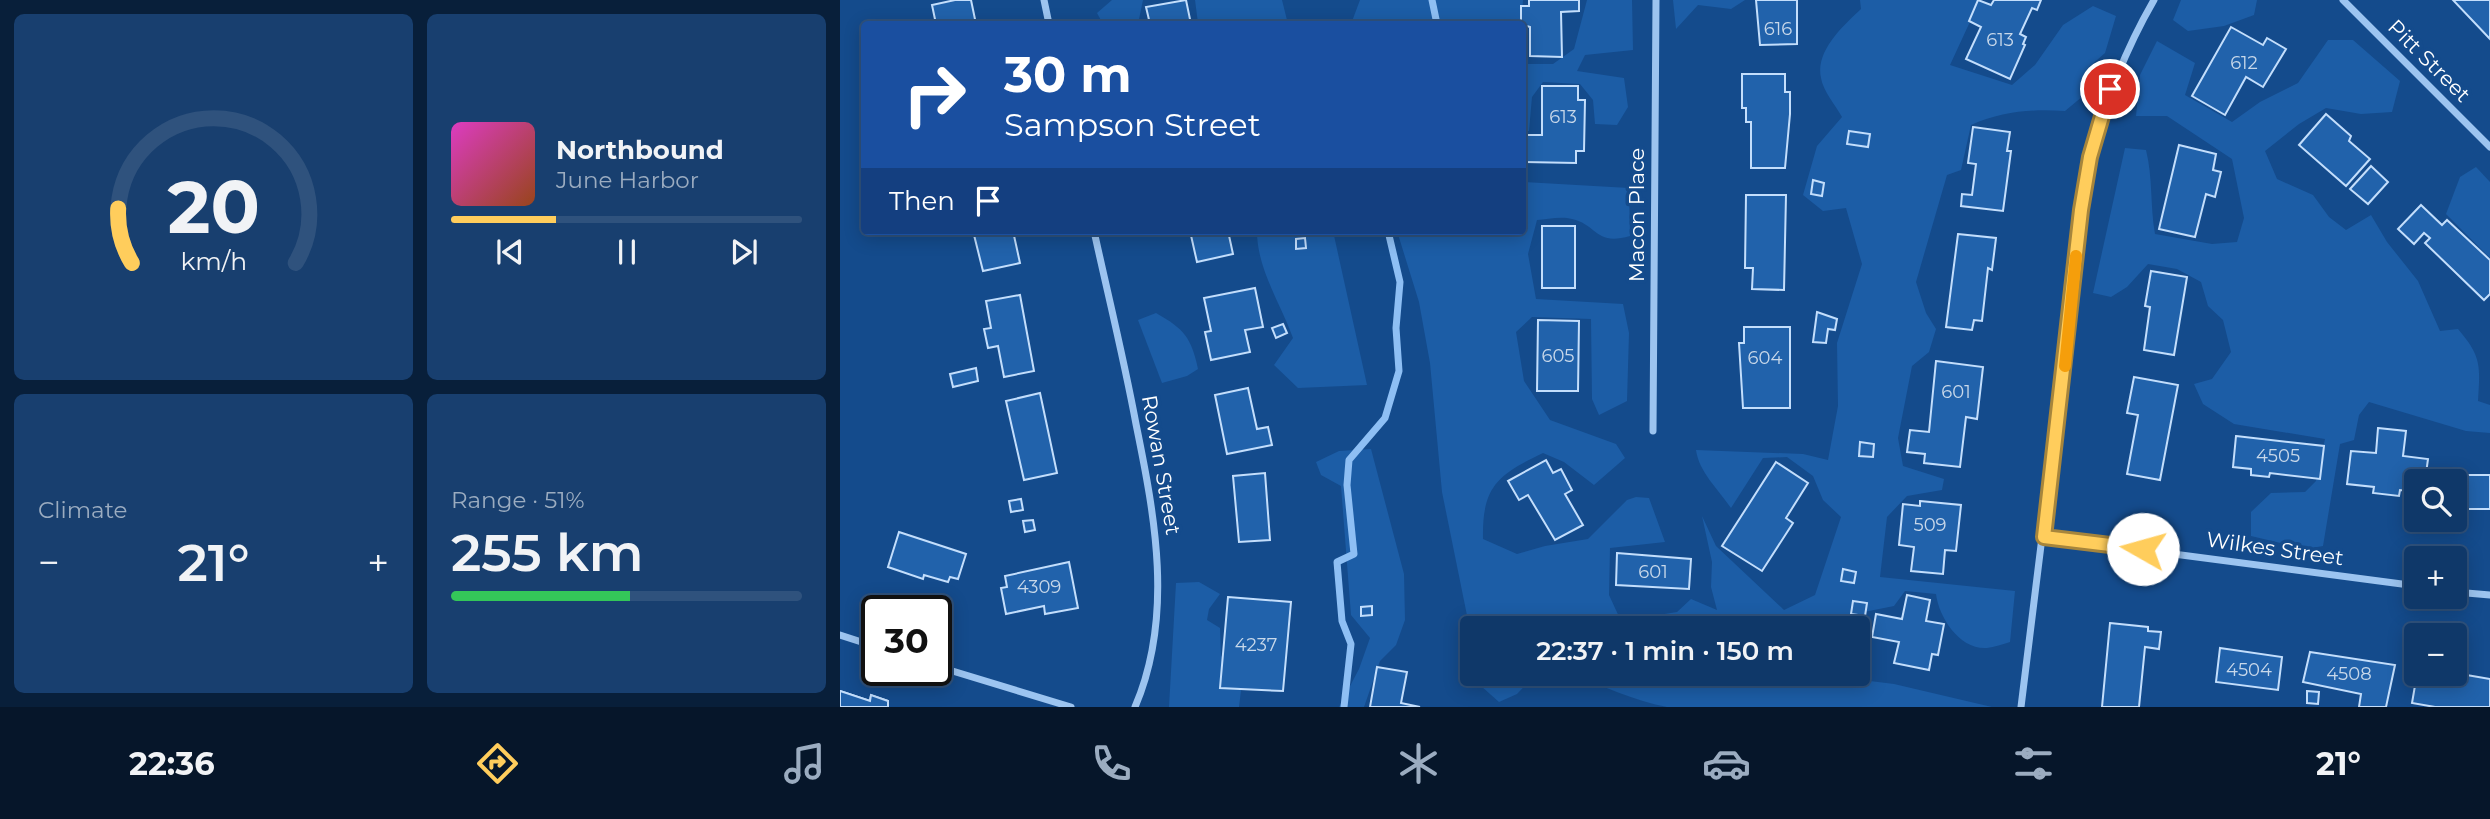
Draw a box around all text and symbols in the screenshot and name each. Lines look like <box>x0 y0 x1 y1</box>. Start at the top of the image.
street label: Pitt Street <box>2383 14 2476 107</box>
house number: 616 <box>1764 18 1792 40</box>
house number: 613 <box>1986 29 2014 51</box>
text: 30 m <box>1004 45 1132 104</box>
icon: right <box>889 49 980 140</box>
house number: 612 <box>2230 52 2258 74</box>
pin <box>2080 59 2140 119</box>
icon: arrive <box>2091 70 2129 108</box>
text: Sampson Street <box>1004 105 1261 144</box>
house number: 613 <box>1549 106 1577 128</box>
text: Northbound <box>556 134 724 166</box>
street label: Macon Place <box>1624 148 1649 282</box>
text: 20 <box>167 163 260 251</box>
text: June Harbor <box>556 166 699 194</box>
icon: arrive <box>969 182 1007 220</box>
text: Then <box>889 185 955 217</box>
icon: previous <box>491 233 529 271</box>
icon: pause <box>608 233 646 271</box>
icon: next <box>725 233 763 271</box>
text: km/h <box>180 246 247 276</box>
house number: 605 <box>1541 345 1575 367</box>
house number: 604 <box>1748 347 1782 369</box>
house number: 601 <box>1941 381 1971 403</box>
street label: Rowan Street <box>1137 393 1186 537</box>
house number: 4505 <box>2256 445 2300 467</box>
map controls <box>2404 469 2467 686</box>
button: search <box>2404 469 2467 532</box>
text: Range · 51% <box>451 486 585 514</box>
text: Climate <box>38 496 127 524</box>
position arrow <box>2106 512 2180 586</box>
house number: 509 <box>1913 514 1947 536</box>
text: 255 km <box>451 521 644 584</box>
street label: Wilkes Street <box>2205 527 2345 571</box>
text: 21° <box>178 531 249 594</box>
text: − <box>38 539 60 586</box>
text: + <box>367 539 389 586</box>
button: + <box>2404 546 2467 609</box>
house number: 601 <box>1638 561 1668 583</box>
house number: 4309 <box>1017 576 1061 598</box>
speed limit sign: 30 <box>861 595 952 686</box>
button: − <box>2404 623 2467 686</box>
house number: 4237 <box>1235 634 1277 656</box>
text: 22:37 · 1 min · 150 m <box>1536 635 1794 667</box>
house number: 4504 <box>2226 659 2272 681</box>
house number: 4508 <box>2326 663 2372 685</box>
icon: directions <box>473 739 522 788</box>
icon: music <box>780 739 829 788</box>
icon: phone <box>1087 739 1136 788</box>
icon: climate <box>1394 739 1443 788</box>
icon: car <box>1702 739 1751 788</box>
icon: filters <box>2009 739 2058 788</box>
text: 22:36 <box>129 744 215 783</box>
text: 21° <box>2316 744 2361 783</box>

